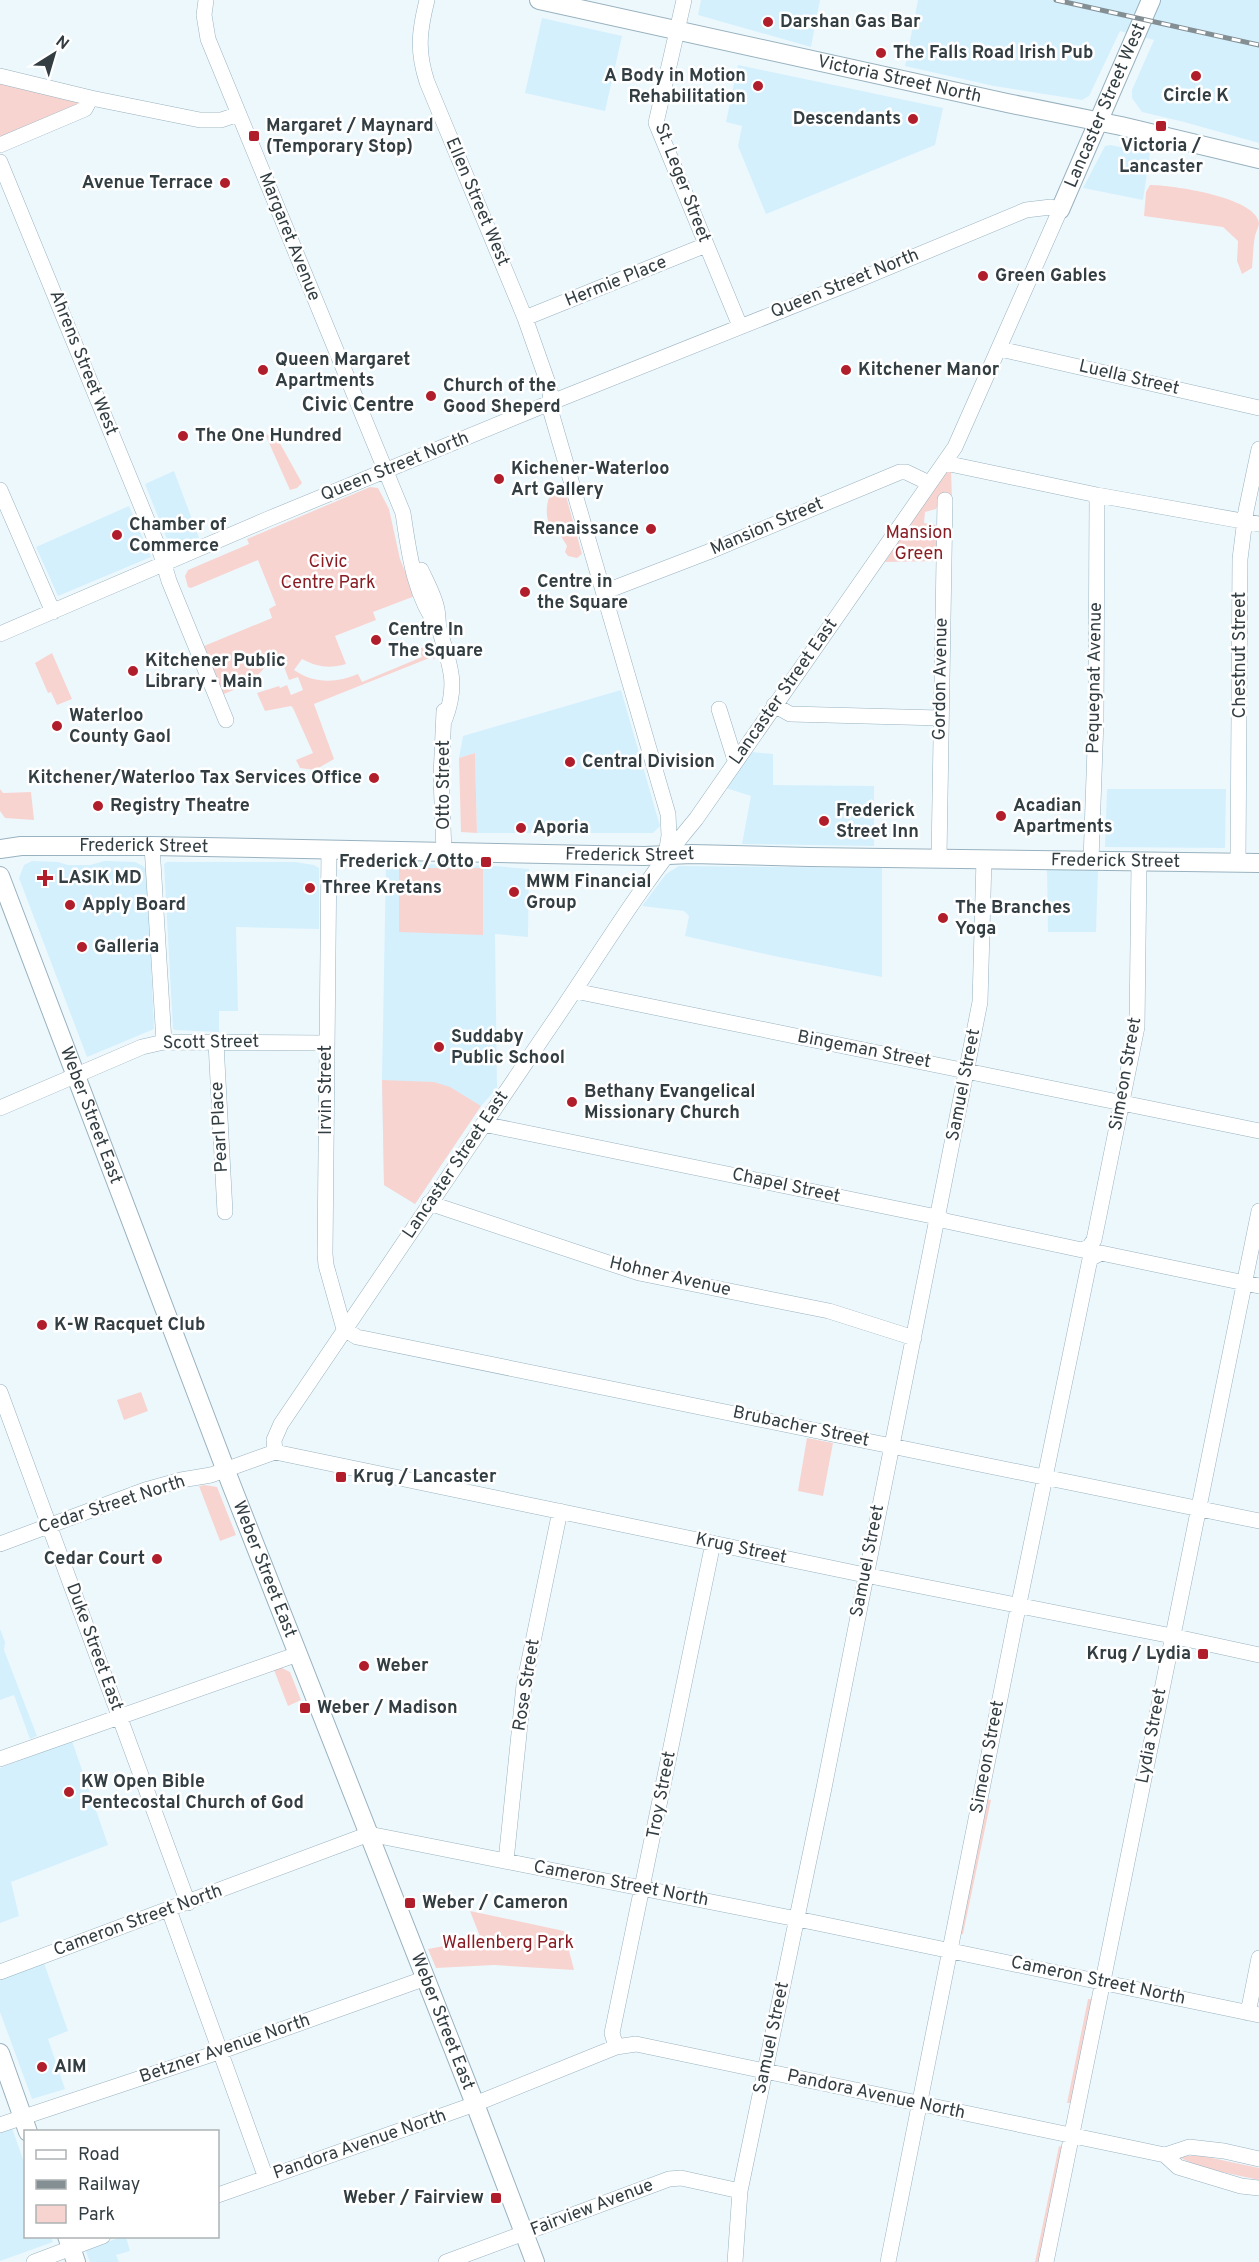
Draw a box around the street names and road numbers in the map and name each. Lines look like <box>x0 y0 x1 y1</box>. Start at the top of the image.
street label: Lancaster Street West <box>1060 19 1151 191</box>
street label: Victoria Street North <box>815 50 984 109</box>
street label: St. Leger Street <box>649 120 715 246</box>
street label: Ellen Street West <box>440 134 514 270</box>
street label: Margaret Avenue <box>253 169 325 305</box>
street label: Queen Street North <box>768 244 922 324</box>
street label: Hermie Place <box>562 251 670 313</box>
street label: Ahrens Street West <box>43 287 123 439</box>
street label: Luella Street <box>1076 355 1182 401</box>
street label: Queen Street North <box>318 427 472 507</box>
street label: Mansion Street <box>707 493 827 561</box>
street label: Chestnut Street <box>1229 592 1252 718</box>
street label: Pequegnat Avenue <box>1082 602 1108 754</box>
street label: Lancaster Street East <box>725 614 843 770</box>
street label: Gordon Avenue <box>928 617 954 741</box>
street label: Otto Street <box>433 740 456 830</box>
street label: Frederick Street <box>79 835 209 859</box>
street label: Frederick Street <box>565 842 695 868</box>
street label: Frederick Street <box>1051 849 1180 873</box>
street label: Simeon Street <box>1105 1015 1147 1133</box>
street label: Bingeman Street <box>795 1026 933 1074</box>
street label: Samuel Street <box>942 1027 986 1143</box>
street label: Scott Street <box>163 1031 259 1055</box>
street label: Weber Street East <box>54 1043 127 1187</box>
street label: Irvin Street <box>315 1045 338 1135</box>
street label: Pearl Place <box>206 1081 234 1173</box>
street label: Lancaster Street East <box>398 1087 514 1243</box>
street label: Chapel Street <box>730 1163 842 1209</box>
street label: Hohner Avenue <box>607 1252 733 1302</box>
street label: Brubacher Street <box>731 1401 871 1453</box>
street label: Cedar Street North <box>36 1470 188 1540</box>
street label: Weber Street East <box>227 1498 302 1641</box>
street label: Samuel Street <box>846 1503 890 1619</box>
street label: Krug Street <box>693 1528 789 1570</box>
street label: Duke Street East <box>60 1580 128 1714</box>
street label: Rose Street <box>508 1637 546 1733</box>
street label: Lydia Street <box>1131 1686 1173 1786</box>
street label: Simeon Street <box>966 1698 1010 1816</box>
street label: Troy Street <box>642 1749 682 1841</box>
street label: Cameron Street North <box>531 1856 711 1912</box>
street label: Cameron Street North <box>50 1880 226 1962</box>
street label: Weber Street East <box>405 1950 480 2093</box>
street label: Cameron Street North <box>1009 1951 1187 2011</box>
street label: Samuel Street <box>749 1980 795 2096</box>
street label: Betzner Avenue North <box>137 2009 313 2089</box>
street label: Pandora Avenue North <box>785 2065 967 2125</box>
street label: Pandora Avenue North <box>270 2105 450 2185</box>
street label: Fairview Avenue <box>527 2174 657 2242</box>

